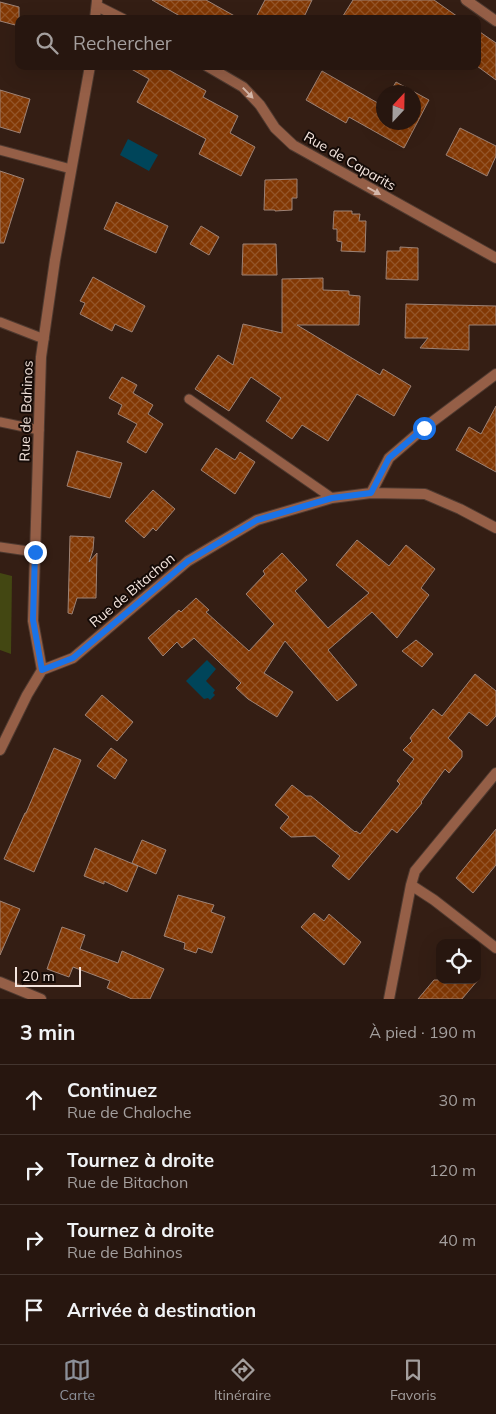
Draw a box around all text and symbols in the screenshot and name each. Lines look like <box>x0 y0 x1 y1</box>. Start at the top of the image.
search box <box>15 15 481 70</box>
icon: search <box>33 29 61 57</box>
text: Rechercher <box>73 31 172 55</box>
north arrow <box>376 85 421 130</box>
one-way arrow <box>242 86 254 98</box>
street label: Rue de Caparits <box>301 127 399 195</box>
one-way arrow <box>368 186 381 195</box>
street label: Rue de Bahinos <box>15 360 37 462</box>
route start <box>413 417 436 440</box>
route end <box>24 541 47 564</box>
street label: Rue de Bitachon <box>86 549 178 631</box>
map controls <box>436 939 481 984</box>
button: locate <box>436 939 481 984</box>
scale bar <box>15 964 81 987</box>
text: 20 m <box>22 967 55 985</box>
text: 3 min <box>20 1019 75 1045</box>
text: À pied · 190 m <box>369 1022 476 1042</box>
text: Continuez <box>67 1078 157 1102</box>
icon: ahead <box>20 1086 48 1114</box>
text: 30 m <box>439 1090 476 1110</box>
text: Rue de Chaloche <box>67 1102 192 1122</box>
text: Tournez à droite <box>67 1148 214 1172</box>
icon: right <box>20 1156 48 1184</box>
text: 120 m <box>429 1160 476 1180</box>
text: Rue de Bitachon <box>67 1172 188 1192</box>
text: Tournez à droite <box>67 1218 214 1242</box>
icon: right <box>20 1226 48 1254</box>
text: 40 m <box>439 1230 476 1250</box>
text: Rue de Bahinos <box>67 1242 183 1262</box>
icon: arrive <box>20 1296 48 1324</box>
text: Arrivée à destination <box>67 1298 256 1322</box>
tab: Carte <box>59 1356 95 1404</box>
tab: Itinéraire <box>214 1356 271 1404</box>
tab: Favoris <box>390 1356 437 1404</box>

